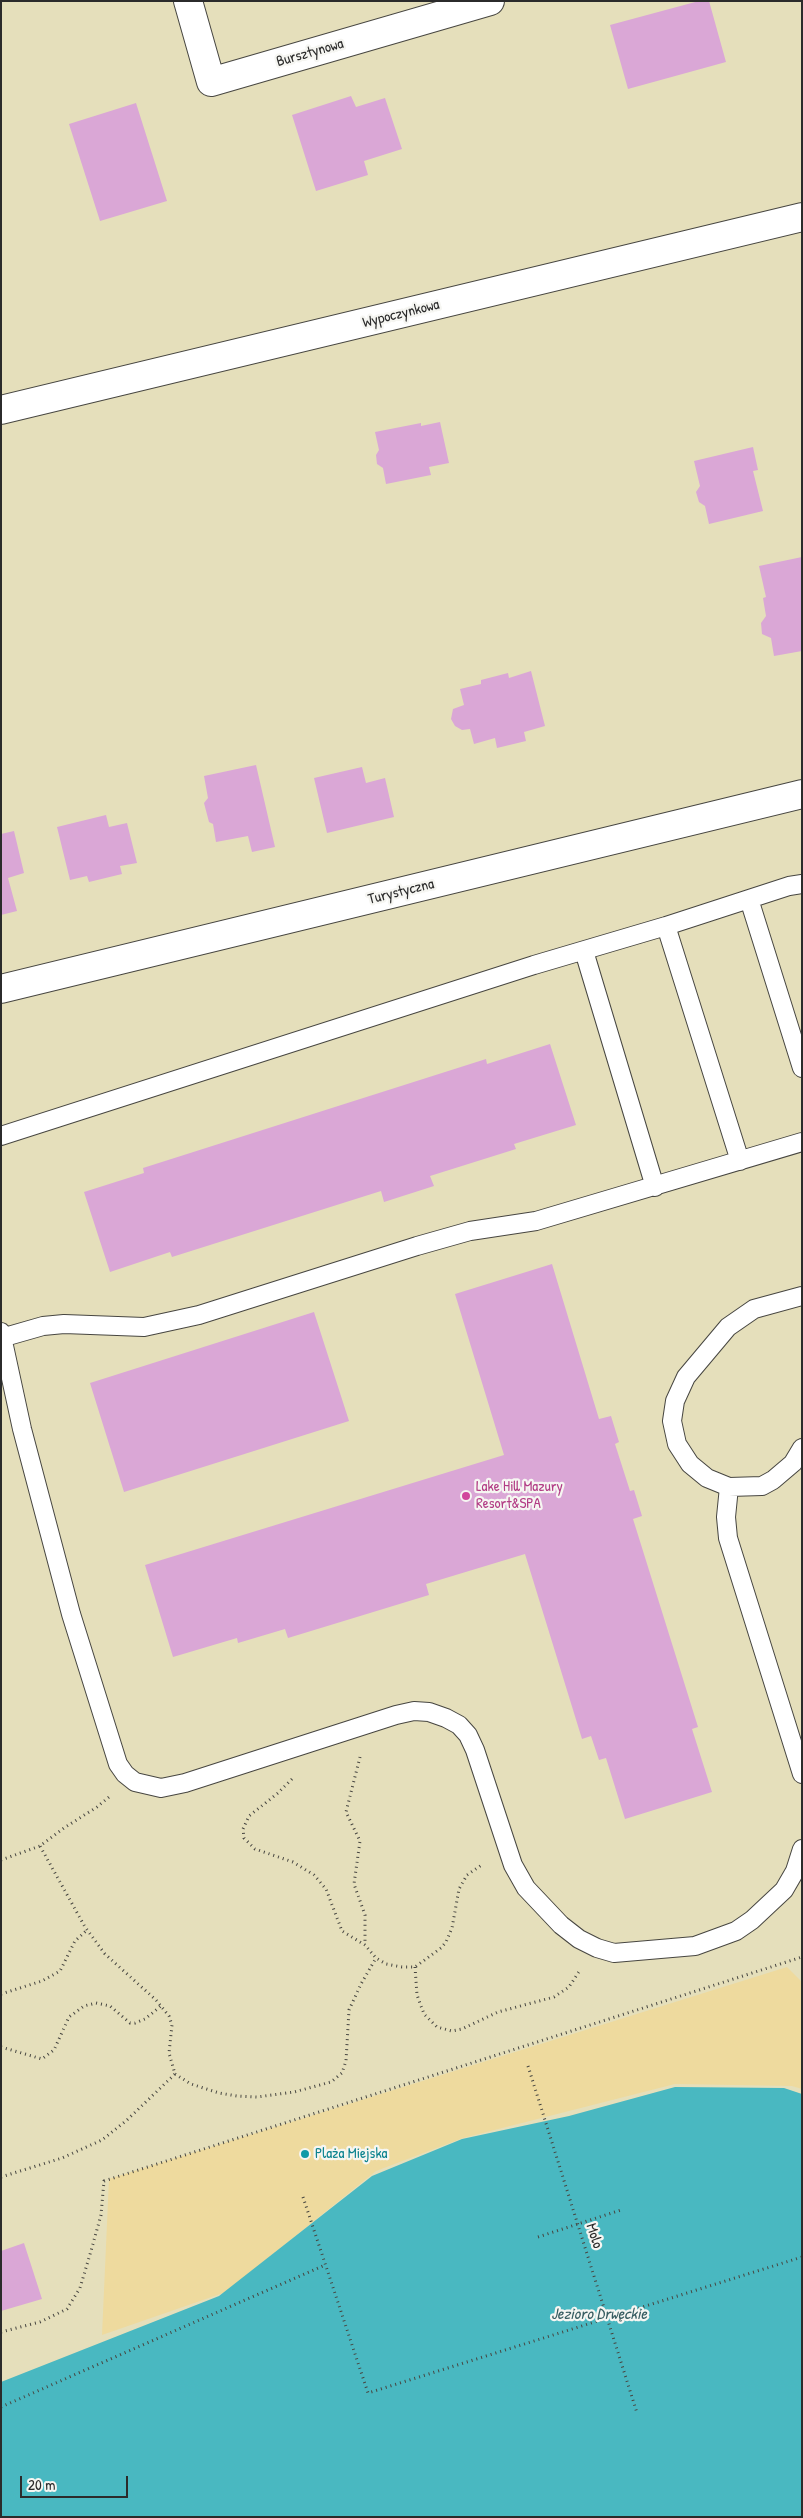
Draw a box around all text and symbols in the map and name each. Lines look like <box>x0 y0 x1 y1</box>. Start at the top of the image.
street label: Bursztynowa <box>274 35 346 71</box>
street label: Wypoczynkowa <box>361 296 441 332</box>
street label: Turystyczna <box>366 875 436 909</box>
place label: Lake Hill Mazury Resort&SPA <box>476 1478 563 1513</box>
marker: Lake Hill Mazury Resort&SPA <box>460 1490 472 1502</box>
place label: Plaża Miejska <box>315 2145 387 2163</box>
marker: Plaża Miejska <box>299 2148 311 2160</box>
street label: Molo <box>582 2221 606 2251</box>
water label: Jezioro Drwęckie <box>551 2305 647 2325</box>
scale bar <box>22 2466 130 2498</box>
text: 20 m <box>28 2474 55 2495</box>

